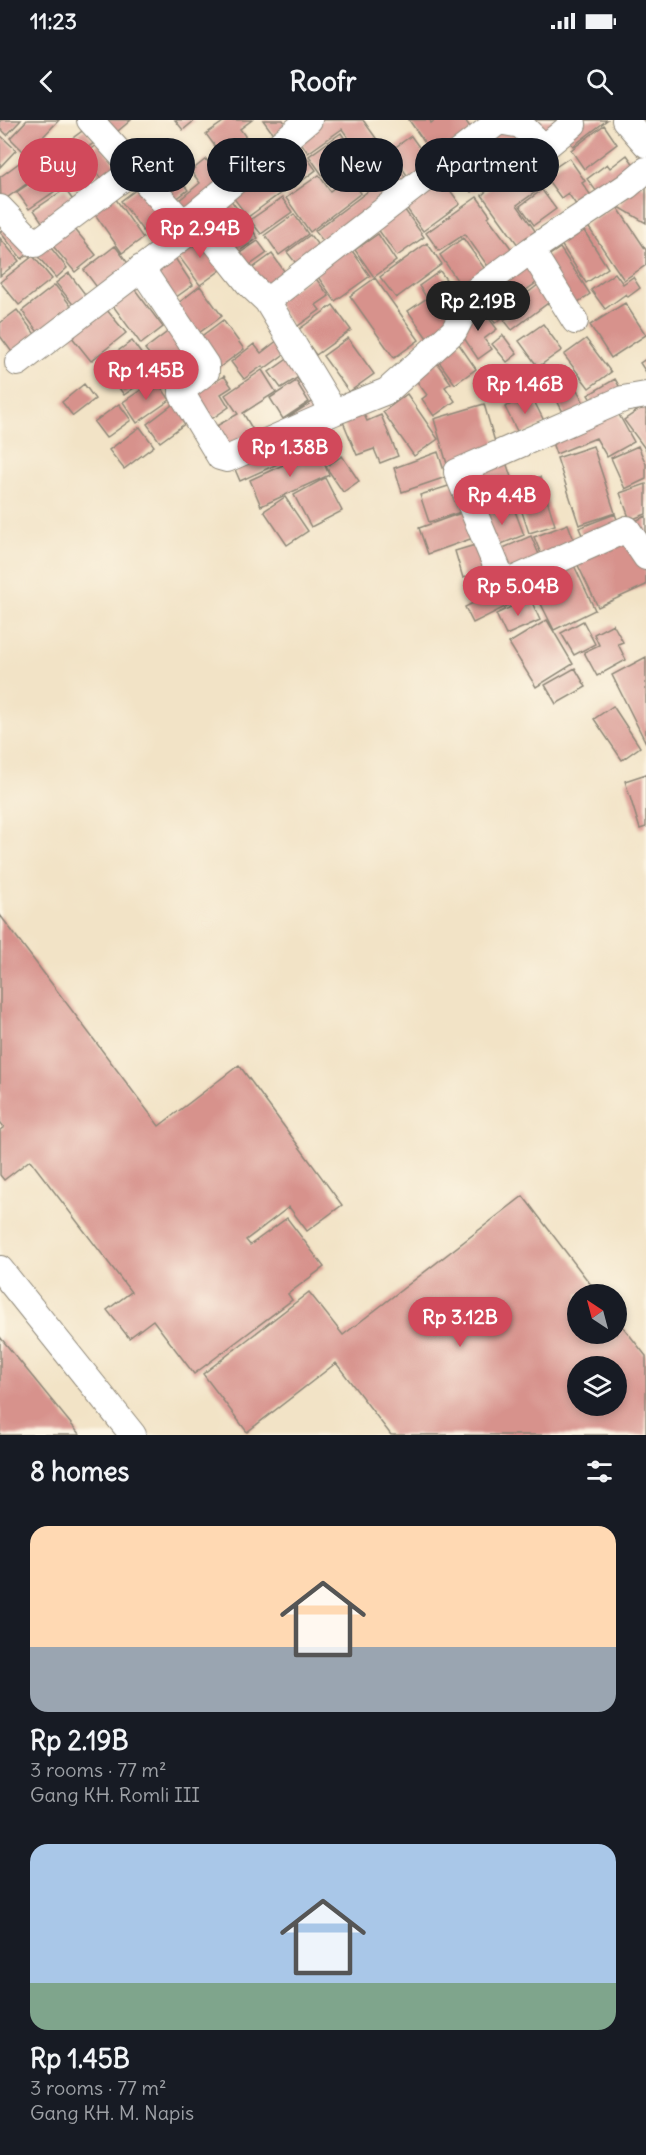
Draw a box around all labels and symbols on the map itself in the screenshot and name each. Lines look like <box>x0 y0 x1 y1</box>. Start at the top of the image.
pin: Rp 2.94B <box>138 208 262 259</box>
pin: Rp 2.19B <box>416 281 540 332</box>
pin: Rp 1.45B <box>84 350 208 401</box>
pin: Rp 1.46B <box>463 364 587 415</box>
pin: Rp 1.38B <box>228 427 352 478</box>
pin: Rp 4.4B <box>447 475 557 526</box>
pin: Rp 5.04B <box>456 566 580 617</box>
north arrow <box>567 1284 627 1344</box>
pin: Rp 3.12B <box>398 1297 522 1348</box>

